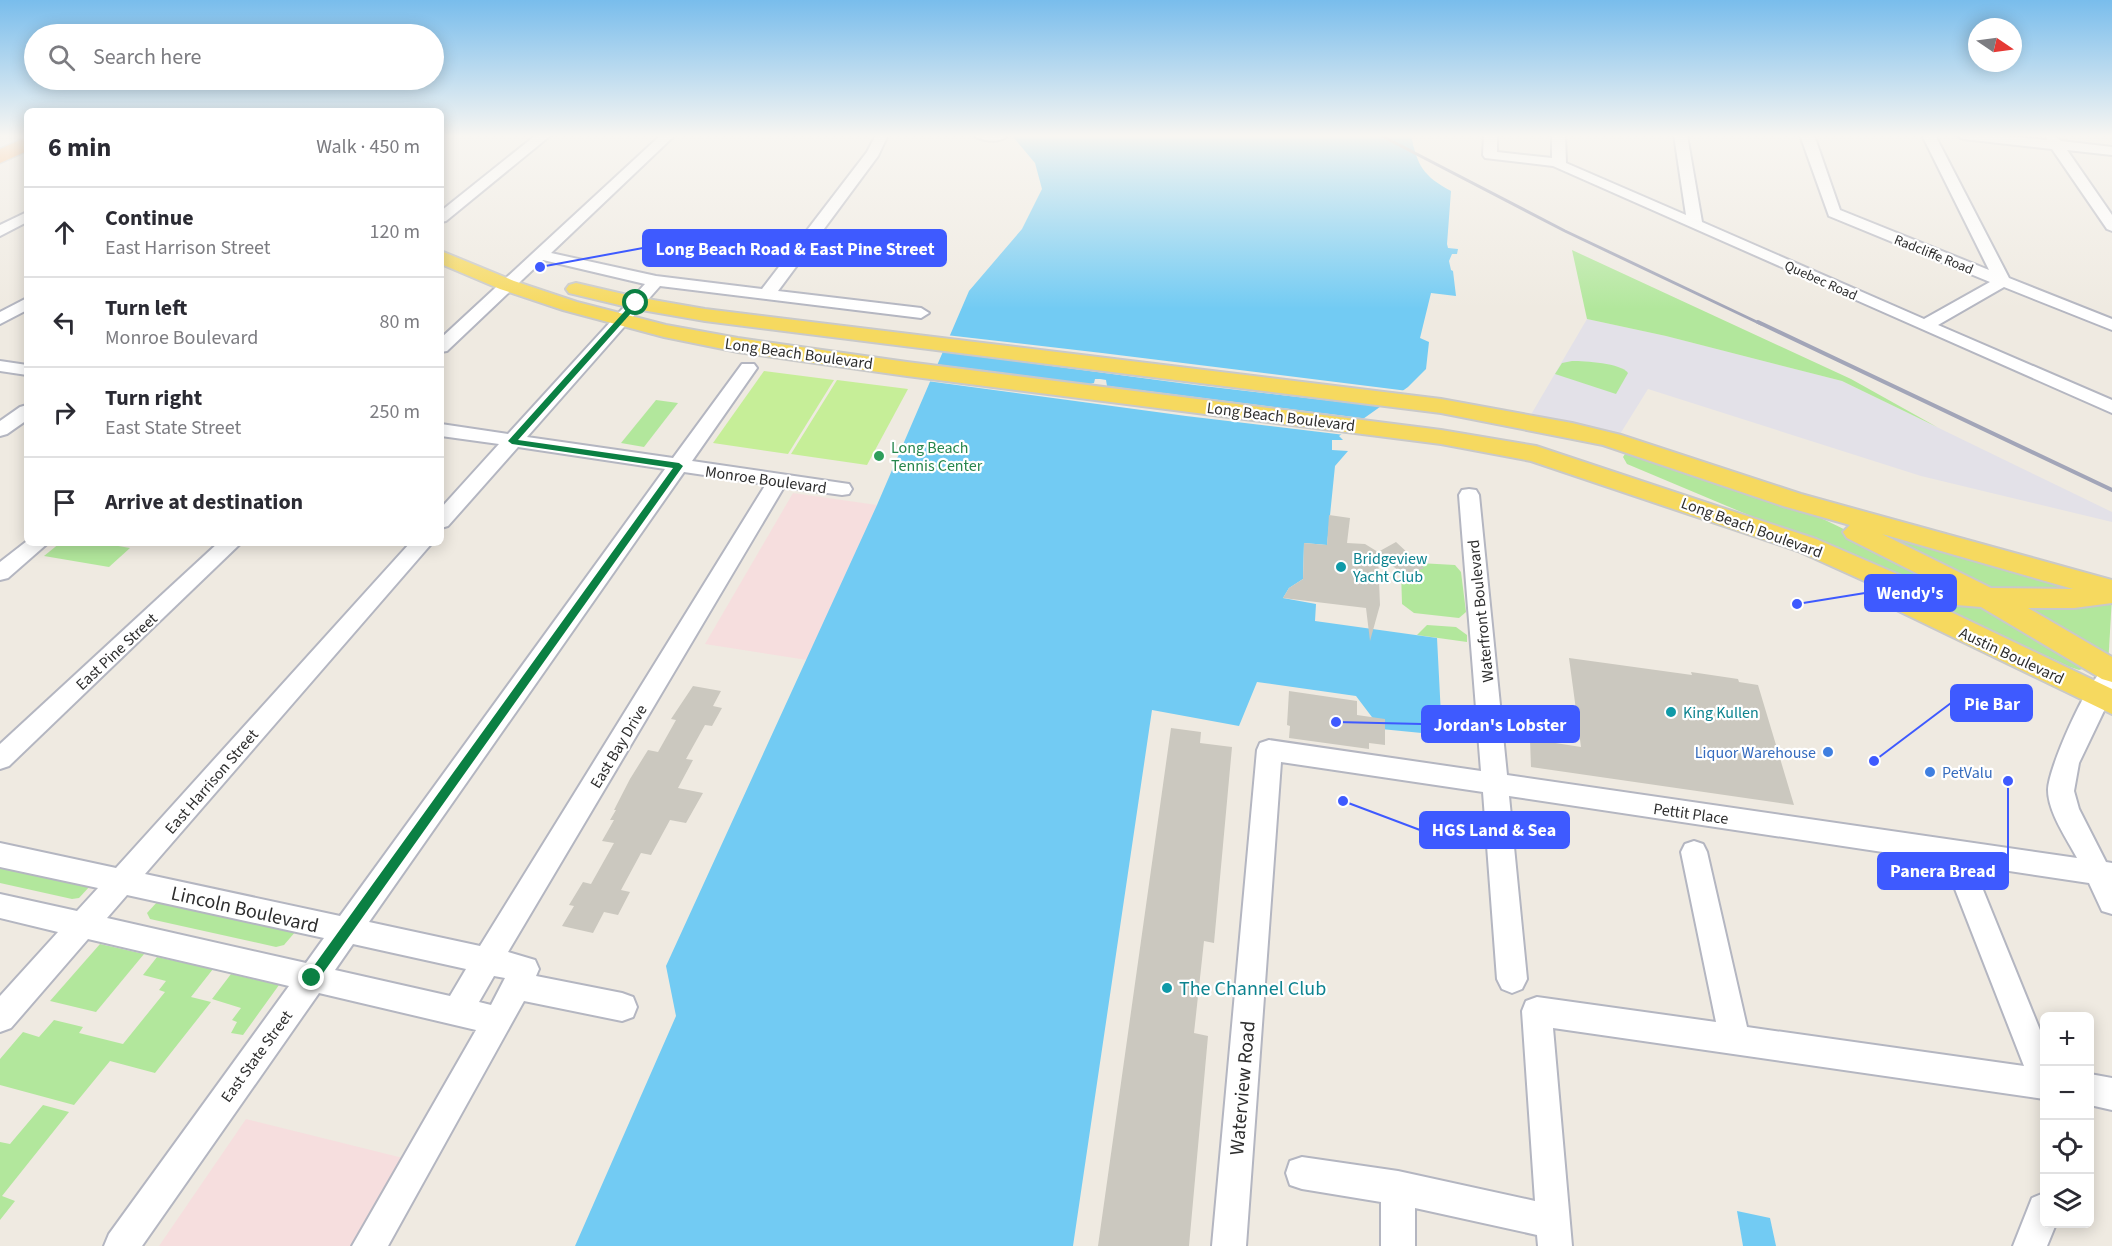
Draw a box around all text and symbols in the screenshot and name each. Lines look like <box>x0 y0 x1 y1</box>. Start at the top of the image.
north arrow <box>1968 18 2022 72</box>
search box <box>24 24 444 90</box>
icon: search <box>45 41 78 74</box>
text: Search here <box>93 41 201 73</box>
text: 6 min <box>48 129 111 166</box>
text: Walk · 450 m <box>316 133 420 161</box>
text: Continue <box>105 202 194 234</box>
icon: ahead <box>48 216 81 249</box>
text: 120 m <box>370 218 420 246</box>
callout: Long Beach Road & East Pine Street <box>643 230 946 266</box>
street label: Radcliffe Road <box>1891 230 1976 280</box>
text: East Harrison Street <box>105 234 271 262</box>
text: Long Beach Road & East Pine Street <box>655 237 935 262</box>
street label: Quebec Road <box>1781 256 1860 306</box>
route start <box>622 289 648 315</box>
text: Turn left <box>105 292 187 324</box>
icon: left <box>48 306 81 339</box>
text: 80 m <box>380 308 420 336</box>
text: Monroe Boulevard <box>105 324 258 352</box>
street label: Long Beach Boulevard <box>724 333 874 375</box>
text: Turn right <box>105 382 202 414</box>
icon: right <box>48 396 81 429</box>
street label: Long Beach Boulevard <box>1206 397 1356 437</box>
text: 250 m <box>370 398 420 426</box>
text: East State Street <box>105 414 241 442</box>
place label: Long Beach Tennis Center <box>891 437 983 477</box>
marker: Long Beach Tennis Center <box>872 449 886 463</box>
street label: Monroe Boulevard <box>704 461 828 499</box>
icon: arrive <box>48 486 81 519</box>
text: Arrive at destination <box>105 486 303 518</box>
street label: Long Beach Boulevard <box>1678 492 1825 564</box>
street label: Waterfront Boulevard <box>1463 538 1499 683</box>
place label: Bridgeview Yacht Club <box>1352 548 1428 588</box>
marker: Bridgeview Yacht Club <box>1334 560 1348 574</box>
callout: Wendy's <box>1865 575 1956 611</box>
text: Wendy's <box>1877 581 1944 606</box>
street label: East Pine Street <box>71 608 163 695</box>
street label: Austin Boulevard <box>1956 622 2068 690</box>
callout: Pie Bar <box>1951 685 2032 721</box>
text: Pie Bar <box>1964 692 2021 717</box>
street label: East Bay Drive <box>585 700 653 793</box>
place label: King Kullen <box>1683 702 1759 724</box>
marker: King Kullen <box>1664 705 1678 719</box>
callout: Jordan's Lobster <box>1422 706 1579 742</box>
text: Jordan's Lobster <box>1434 713 1567 738</box>
street label: East Harrison Street <box>160 724 264 839</box>
place label: Liquor Warehouse <box>1695 742 1816 764</box>
marker: Liquor Warehouse <box>1821 745 1835 759</box>
place label: PetValu <box>1942 762 1993 784</box>
marker: PetValu <box>1923 765 1937 779</box>
street label: Pettit Place <box>1652 798 1730 830</box>
callout: HGS Land & Sea <box>1420 812 1569 848</box>
text: HGS Land & Sea <box>1432 818 1556 843</box>
callout: Panera Bread <box>1878 853 2008 889</box>
text: Panera Bread <box>1890 859 1996 884</box>
street label: Lincoln Boulevard <box>168 879 321 941</box>
route end <box>298 964 324 990</box>
place label: The Channel Club <box>1179 975 1326 1003</box>
marker: The Channel Club <box>1160 981 1174 995</box>
street label: East State Street <box>216 1006 298 1107</box>
map controls <box>2040 1012 2094 1228</box>
button: + <box>2040 1012 2094 1066</box>
street label: Waterview Road <box>1223 1020 1263 1156</box>
button: − <box>2040 1066 2094 1120</box>
button: locate <box>2040 1120 2094 1174</box>
button: layers <box>2040 1174 2094 1228</box>

